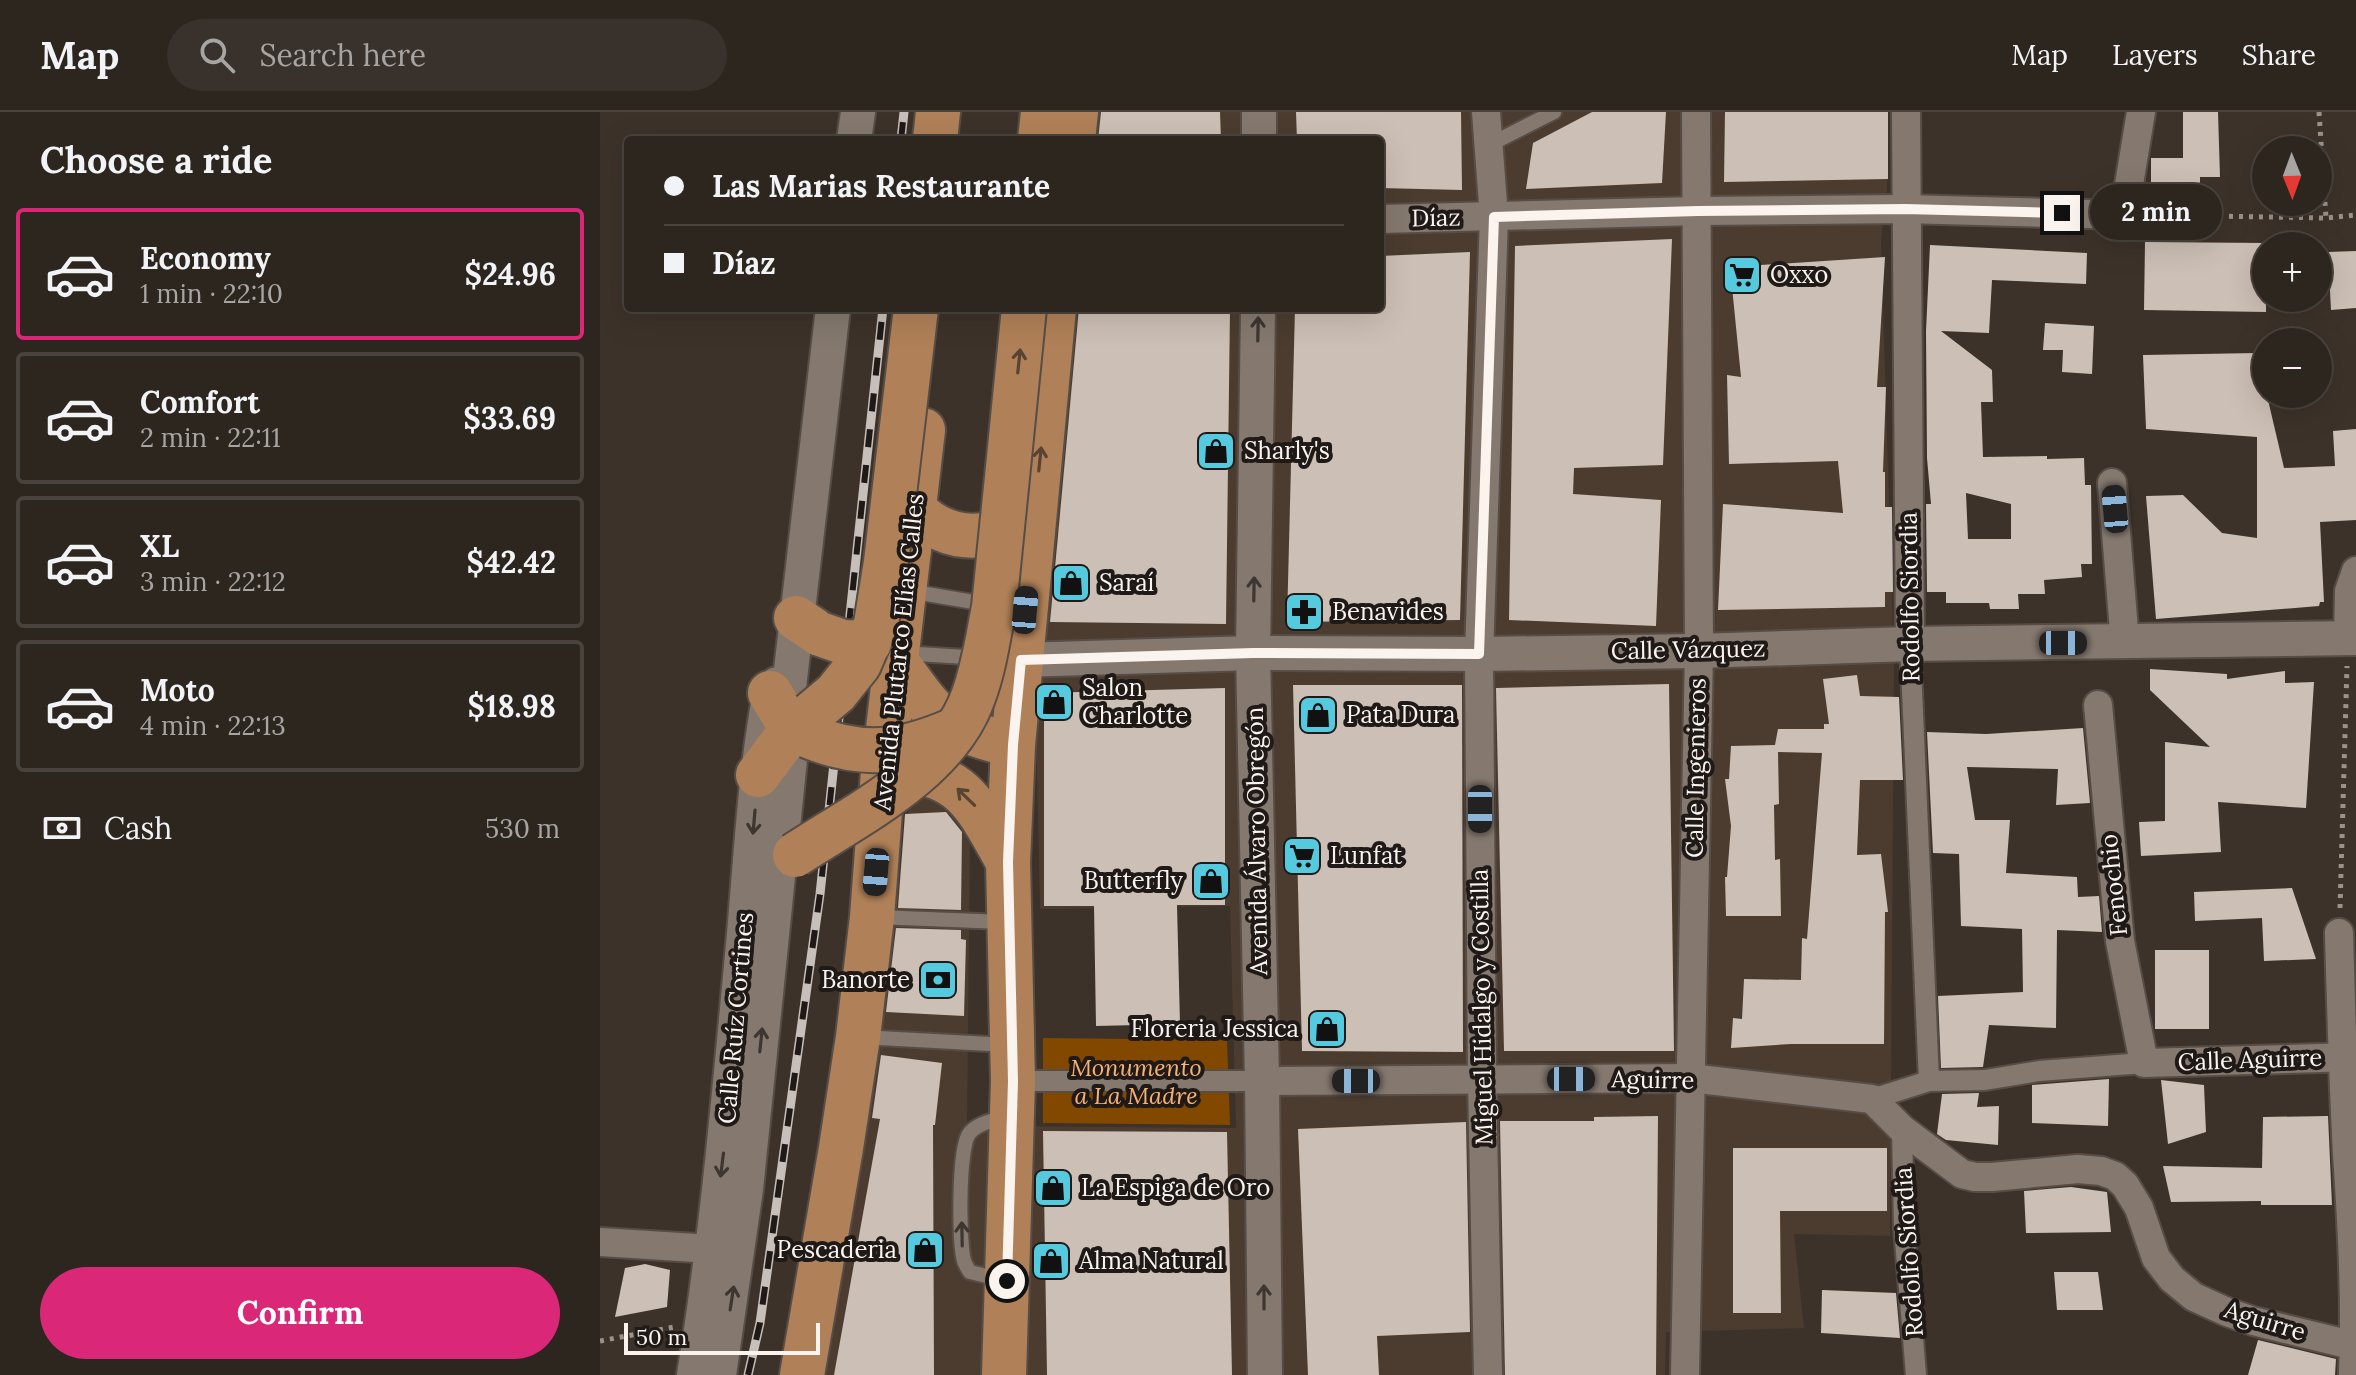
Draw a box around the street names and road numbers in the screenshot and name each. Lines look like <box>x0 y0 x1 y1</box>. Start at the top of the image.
street label: Díaz <box>1411 202 1461 233</box>
street label: Avenida Plutarco Elías Calles <box>866 492 931 813</box>
street label: Rodolfo Siordia <box>1893 512 1926 682</box>
street label: Calle Vázquez <box>1610 633 1766 666</box>
street label: Calle Ingenieros <box>1678 678 1713 858</box>
street label: Avenida Álvaro Obregón <box>1239 707 1274 976</box>
street label: Fenochio <box>2093 833 2134 938</box>
street label: Miguel Hidalgo y Costilla <box>1464 868 1499 1146</box>
street label: Calle Ruíz Cortines <box>711 911 760 1125</box>
street label: Calle Aguirre <box>2177 1041 2323 1078</box>
street label: Aguirre <box>1610 1063 1695 1096</box>
street label: Rodolfo Siordia <box>1887 1166 1930 1338</box>
street label: Aguirre <box>2220 1293 2309 1347</box>

